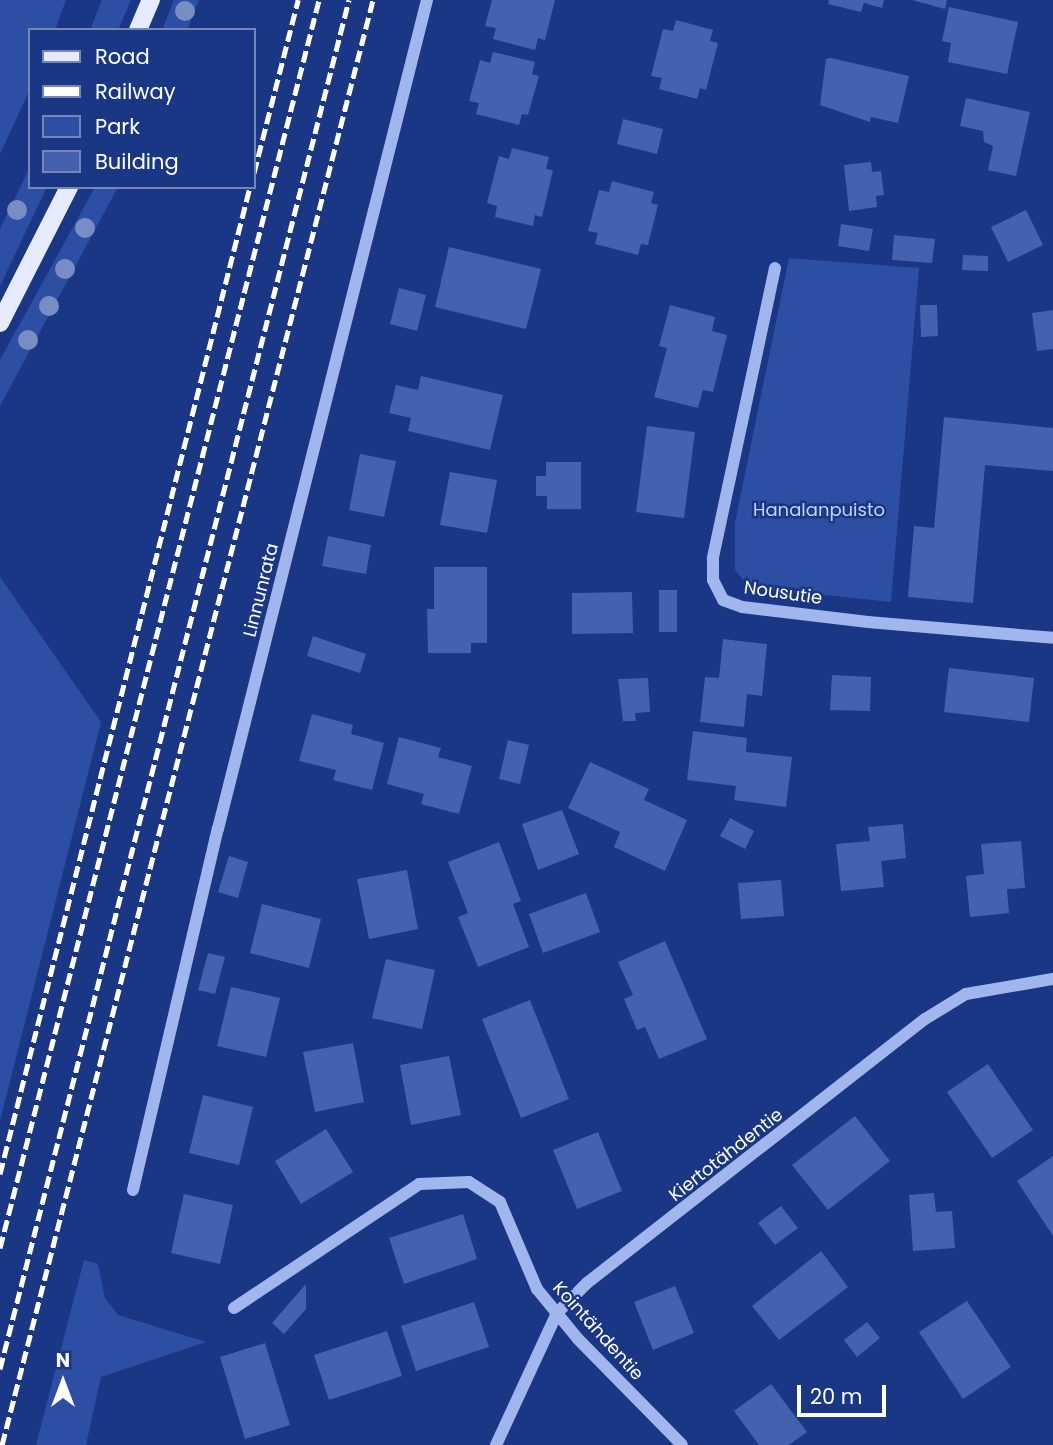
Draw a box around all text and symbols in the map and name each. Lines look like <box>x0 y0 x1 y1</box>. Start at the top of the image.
legend <box>28 28 256 189</box>
text: Road <box>95 42 150 71</box>
text: Railway <box>95 77 176 106</box>
text: Park <box>95 112 140 141</box>
text: Building <box>95 147 179 176</box>
park label: Hanalanpuisto <box>753 499 885 521</box>
street label: Linnunrata <box>239 541 283 639</box>
street label: Nousutie <box>743 577 823 609</box>
street label: Kiertotähdentie <box>665 1104 787 1206</box>
street label: Kointähdentie <box>548 1277 648 1385</box>
north arrow <box>28 1347 98 1417</box>
text: N <box>56 1347 70 1374</box>
scale bar <box>801 1372 890 1416</box>
text: 20 m <box>810 1382 863 1411</box>

